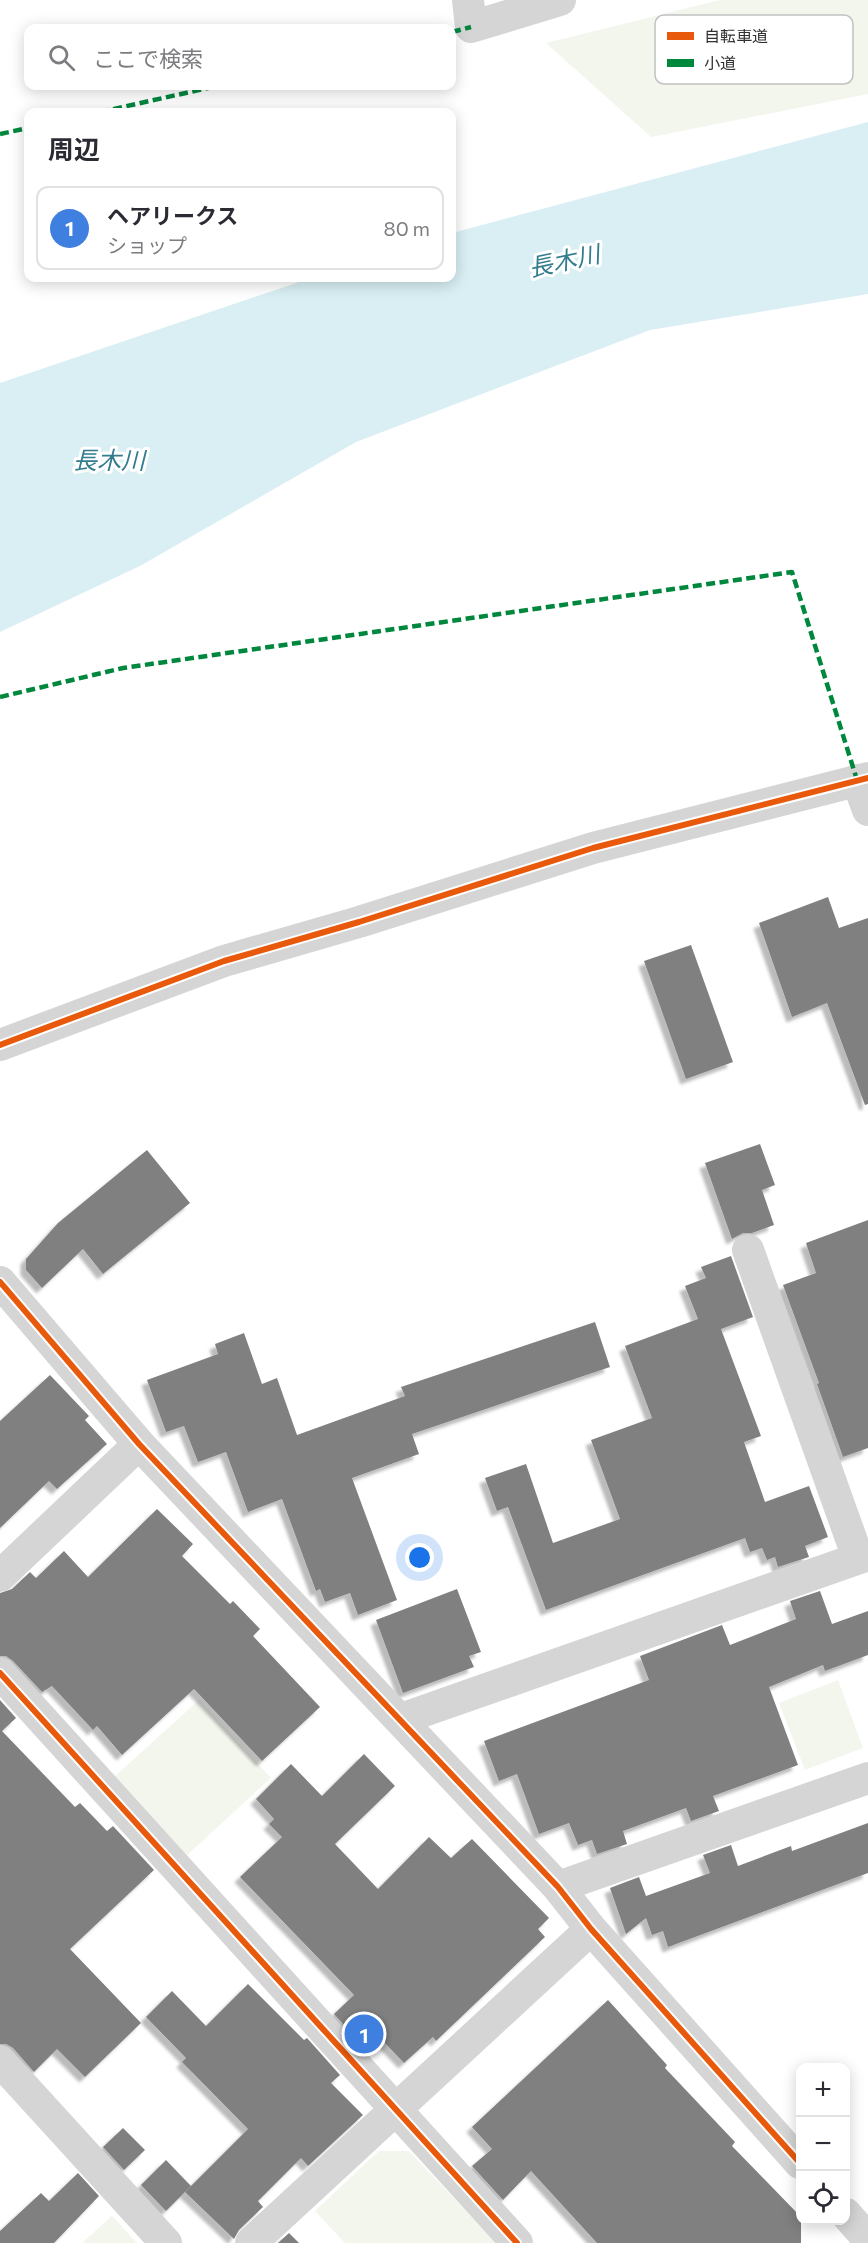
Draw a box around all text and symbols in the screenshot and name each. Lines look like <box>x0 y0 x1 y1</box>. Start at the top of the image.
legend <box>655 15 853 84</box>
search box <box>24 24 456 90</box>
text: 自転車道 <box>704 26 768 45</box>
icon: search <box>45 41 78 74</box>
text: ここで検索 <box>93 45 203 72</box>
text: 小道 <box>704 53 736 72</box>
text: 周辺 <box>48 133 100 164</box>
text: ヘアリークス <box>107 202 238 229</box>
text: 1 <box>65 216 74 240</box>
text: 80 m <box>384 216 430 240</box>
text: ショップ <box>107 233 187 257</box>
water label: 長木川 <box>526 238 605 282</box>
water label: 長木川 <box>73 445 148 474</box>
your location <box>405 1543 434 1572</box>
pin: 1 <box>344 2012 384 2056</box>
map controls <box>796 2063 850 2225</box>
button: + <box>796 2063 850 2117</box>
button: − <box>796 2117 850 2171</box>
button: locate <box>796 2171 850 2225</box>

